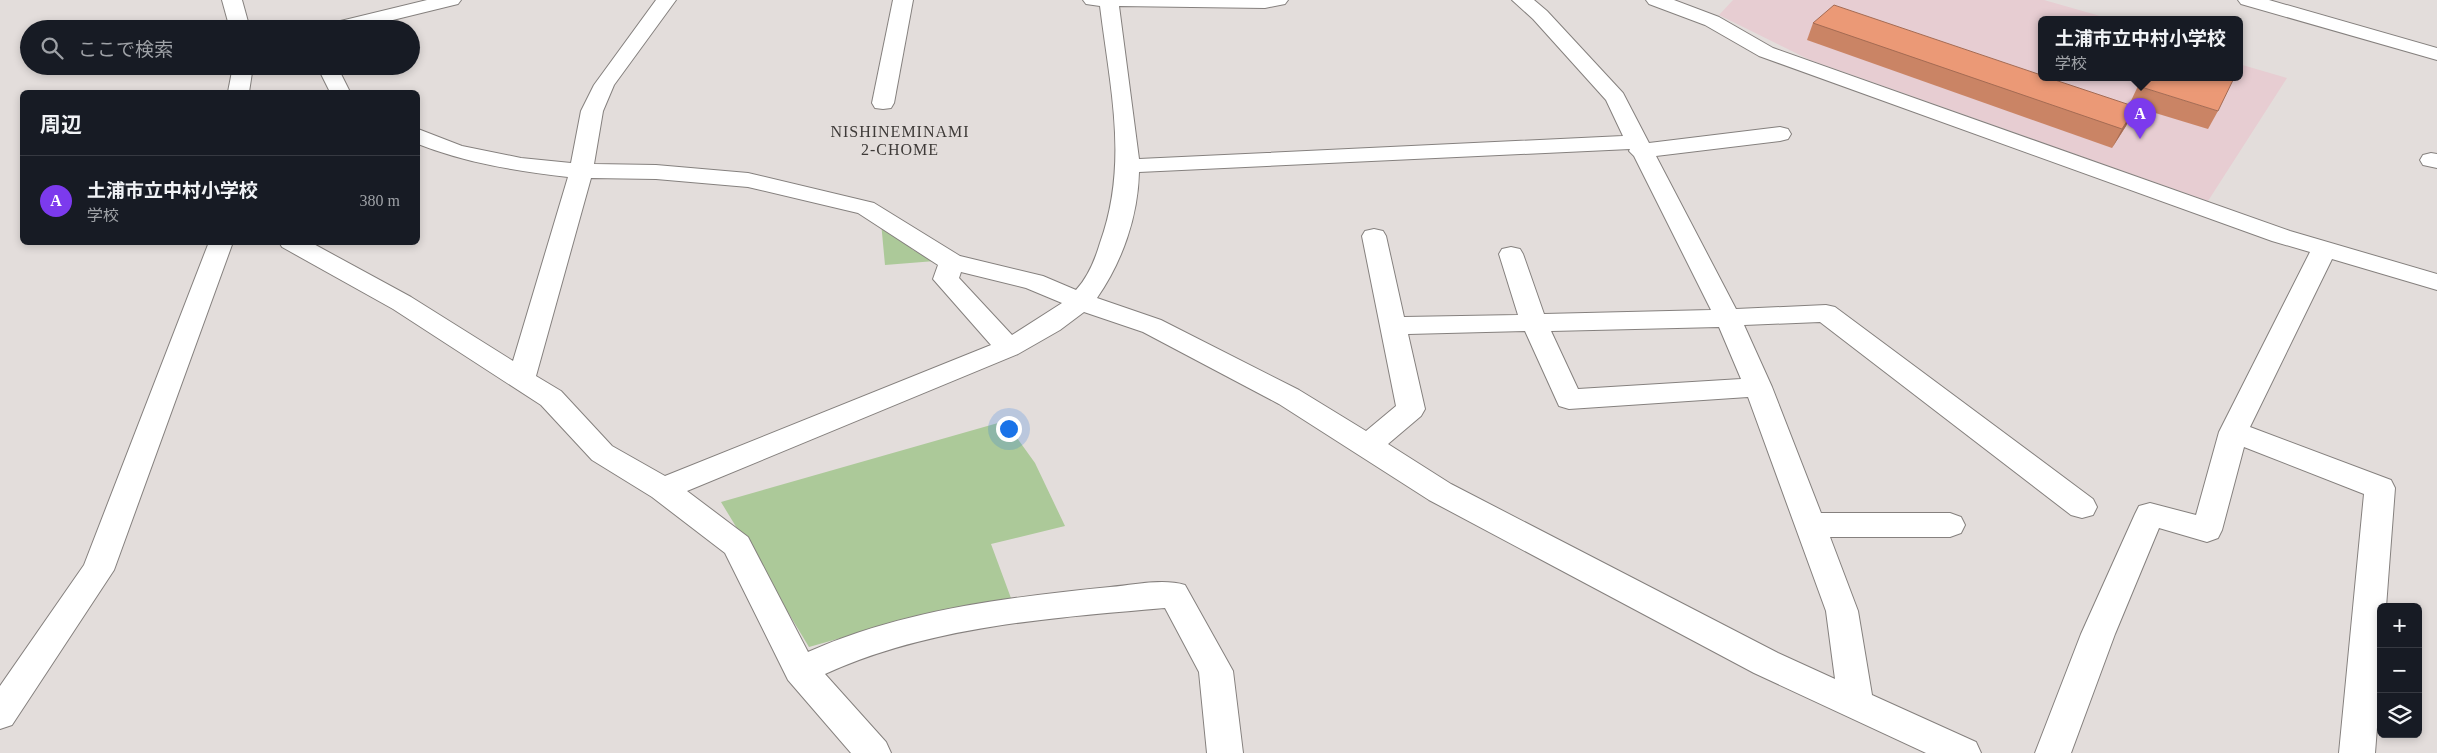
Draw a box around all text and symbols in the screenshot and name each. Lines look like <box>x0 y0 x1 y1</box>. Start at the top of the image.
popup <box>2038 16 2243 81</box>
search box <box>20 20 420 75</box>
text: 土浦市立中村小学校 <box>2055 28 2226 49</box>
icon: search <box>38 34 66 62</box>
text: ここで検索 <box>78 39 173 60</box>
text: 学校 <box>2055 55 2087 72</box>
pin: A <box>2124 98 2156 139</box>
text: 周辺 <box>40 113 82 137</box>
district label: NISHINEMINAMI 2-CHOME <box>830 123 970 158</box>
text: 土浦市立中村小学校 <box>87 180 258 201</box>
text: A <box>50 192 62 209</box>
text: 380 m <box>360 192 400 209</box>
text: 学校 <box>87 207 119 224</box>
your location <box>996 416 1022 442</box>
map controls <box>2377 603 2422 738</box>
button: + <box>2377 603 2422 648</box>
button: − <box>2377 648 2422 693</box>
button: layers <box>2377 693 2422 738</box>

